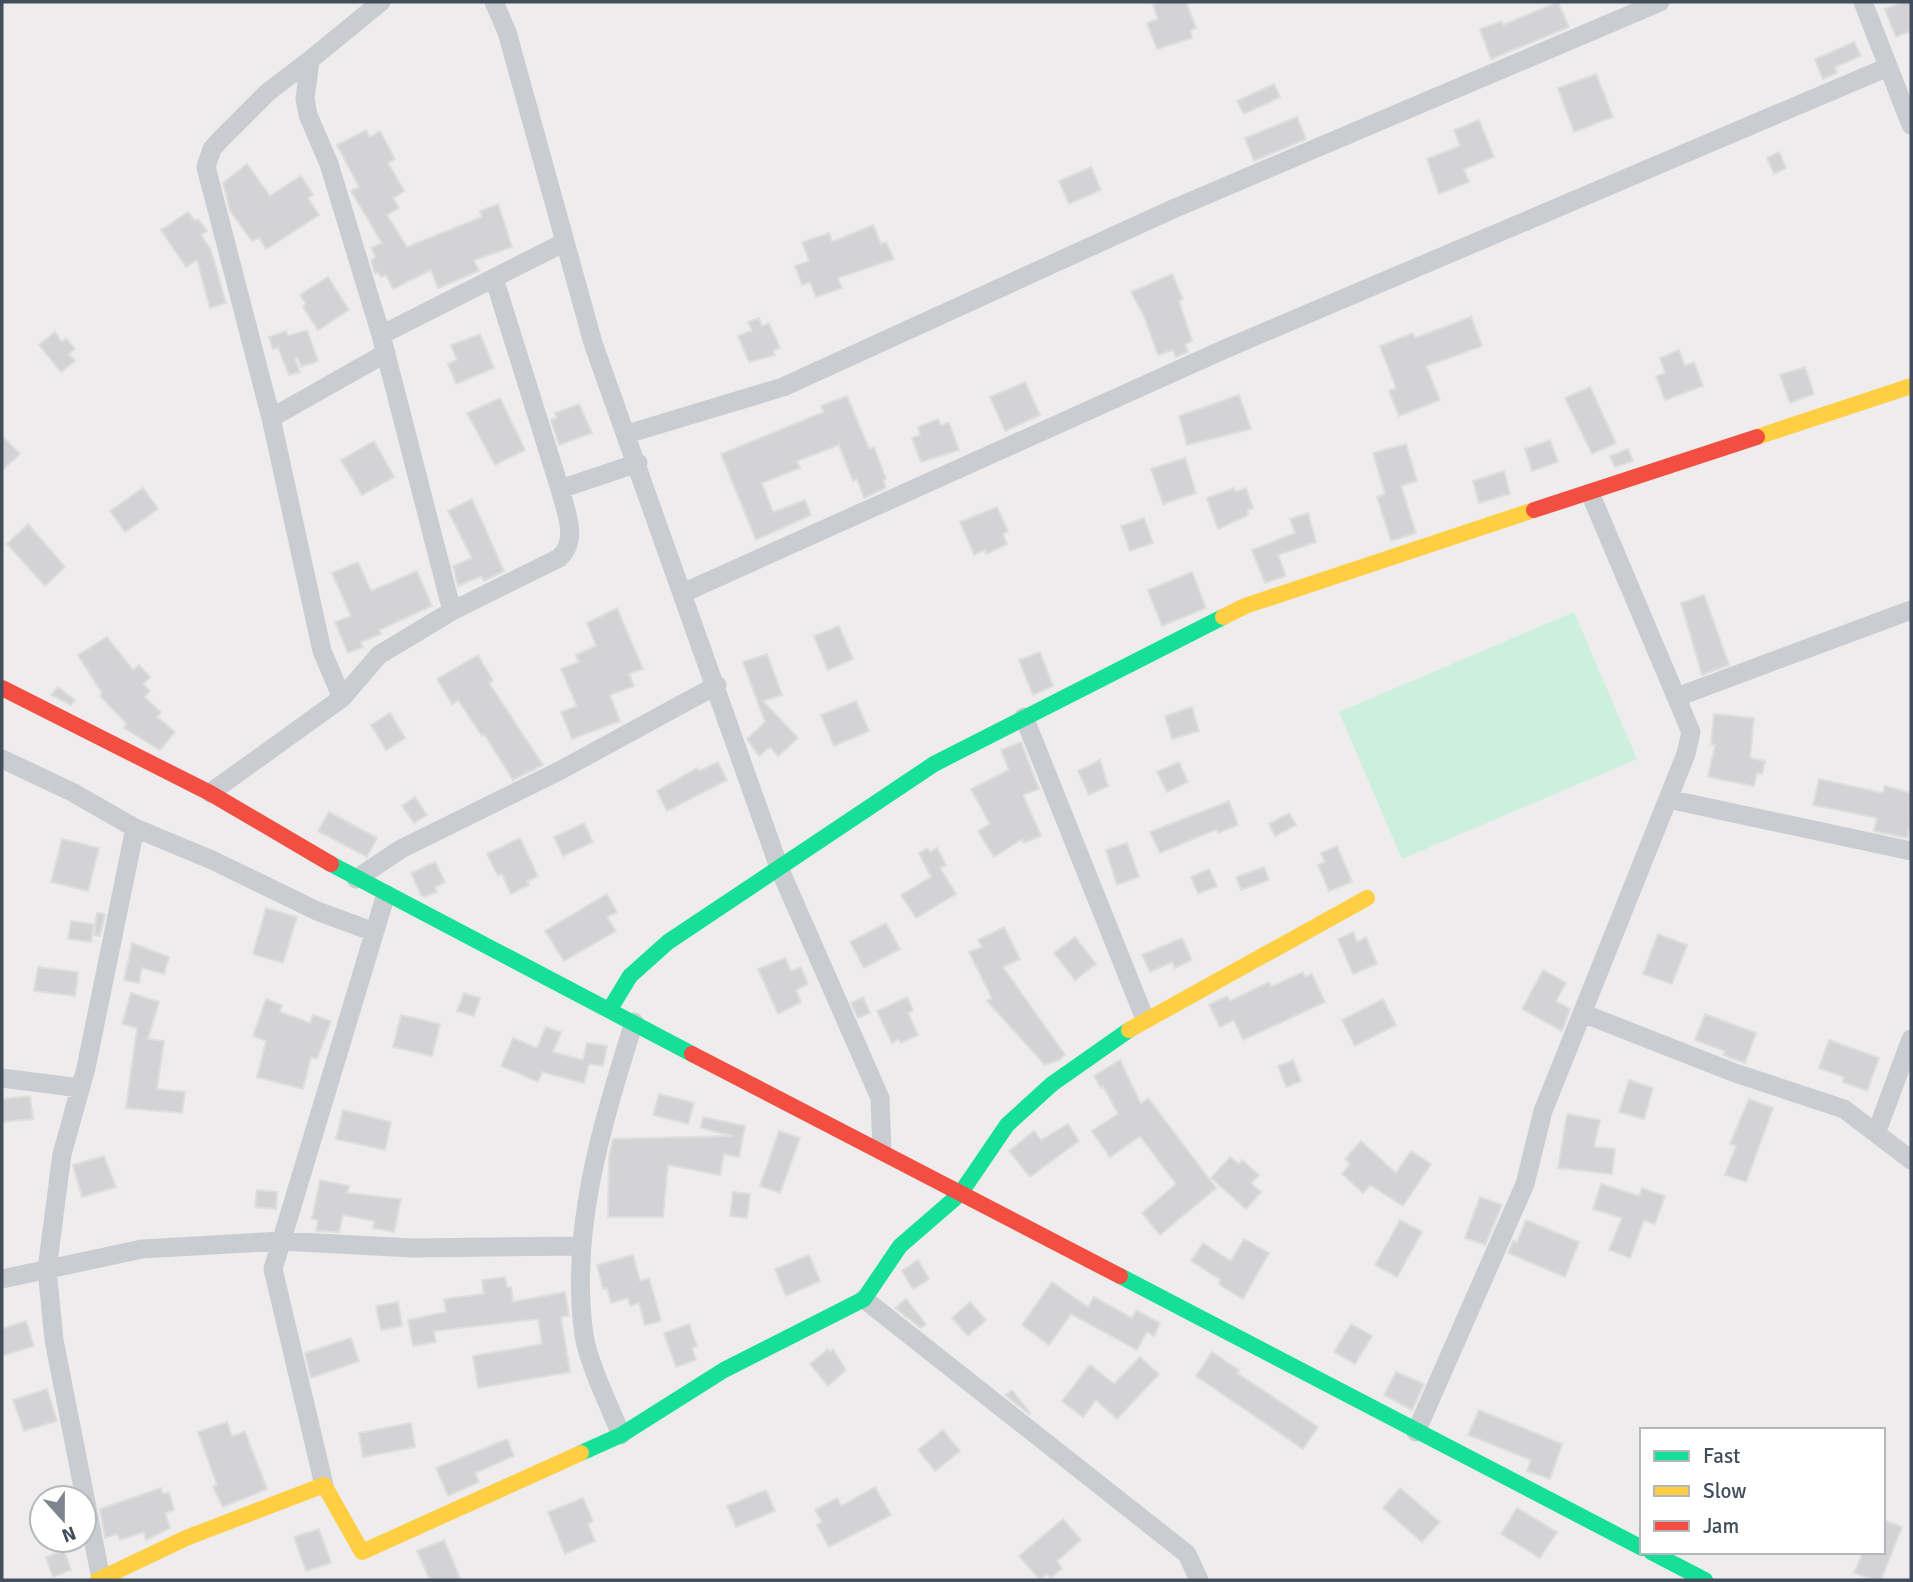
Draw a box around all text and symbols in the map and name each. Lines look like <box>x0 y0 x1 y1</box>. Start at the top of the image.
legend <box>1640 1428 1885 1554</box>
text: Fast <box>1703 1443 1740 1469</box>
text: Slow <box>1703 1478 1747 1504</box>
north arrow <box>28 1484 98 1554</box>
text: Jam <box>1703 1513 1739 1539</box>
text: N <box>58 1520 79 1548</box>

